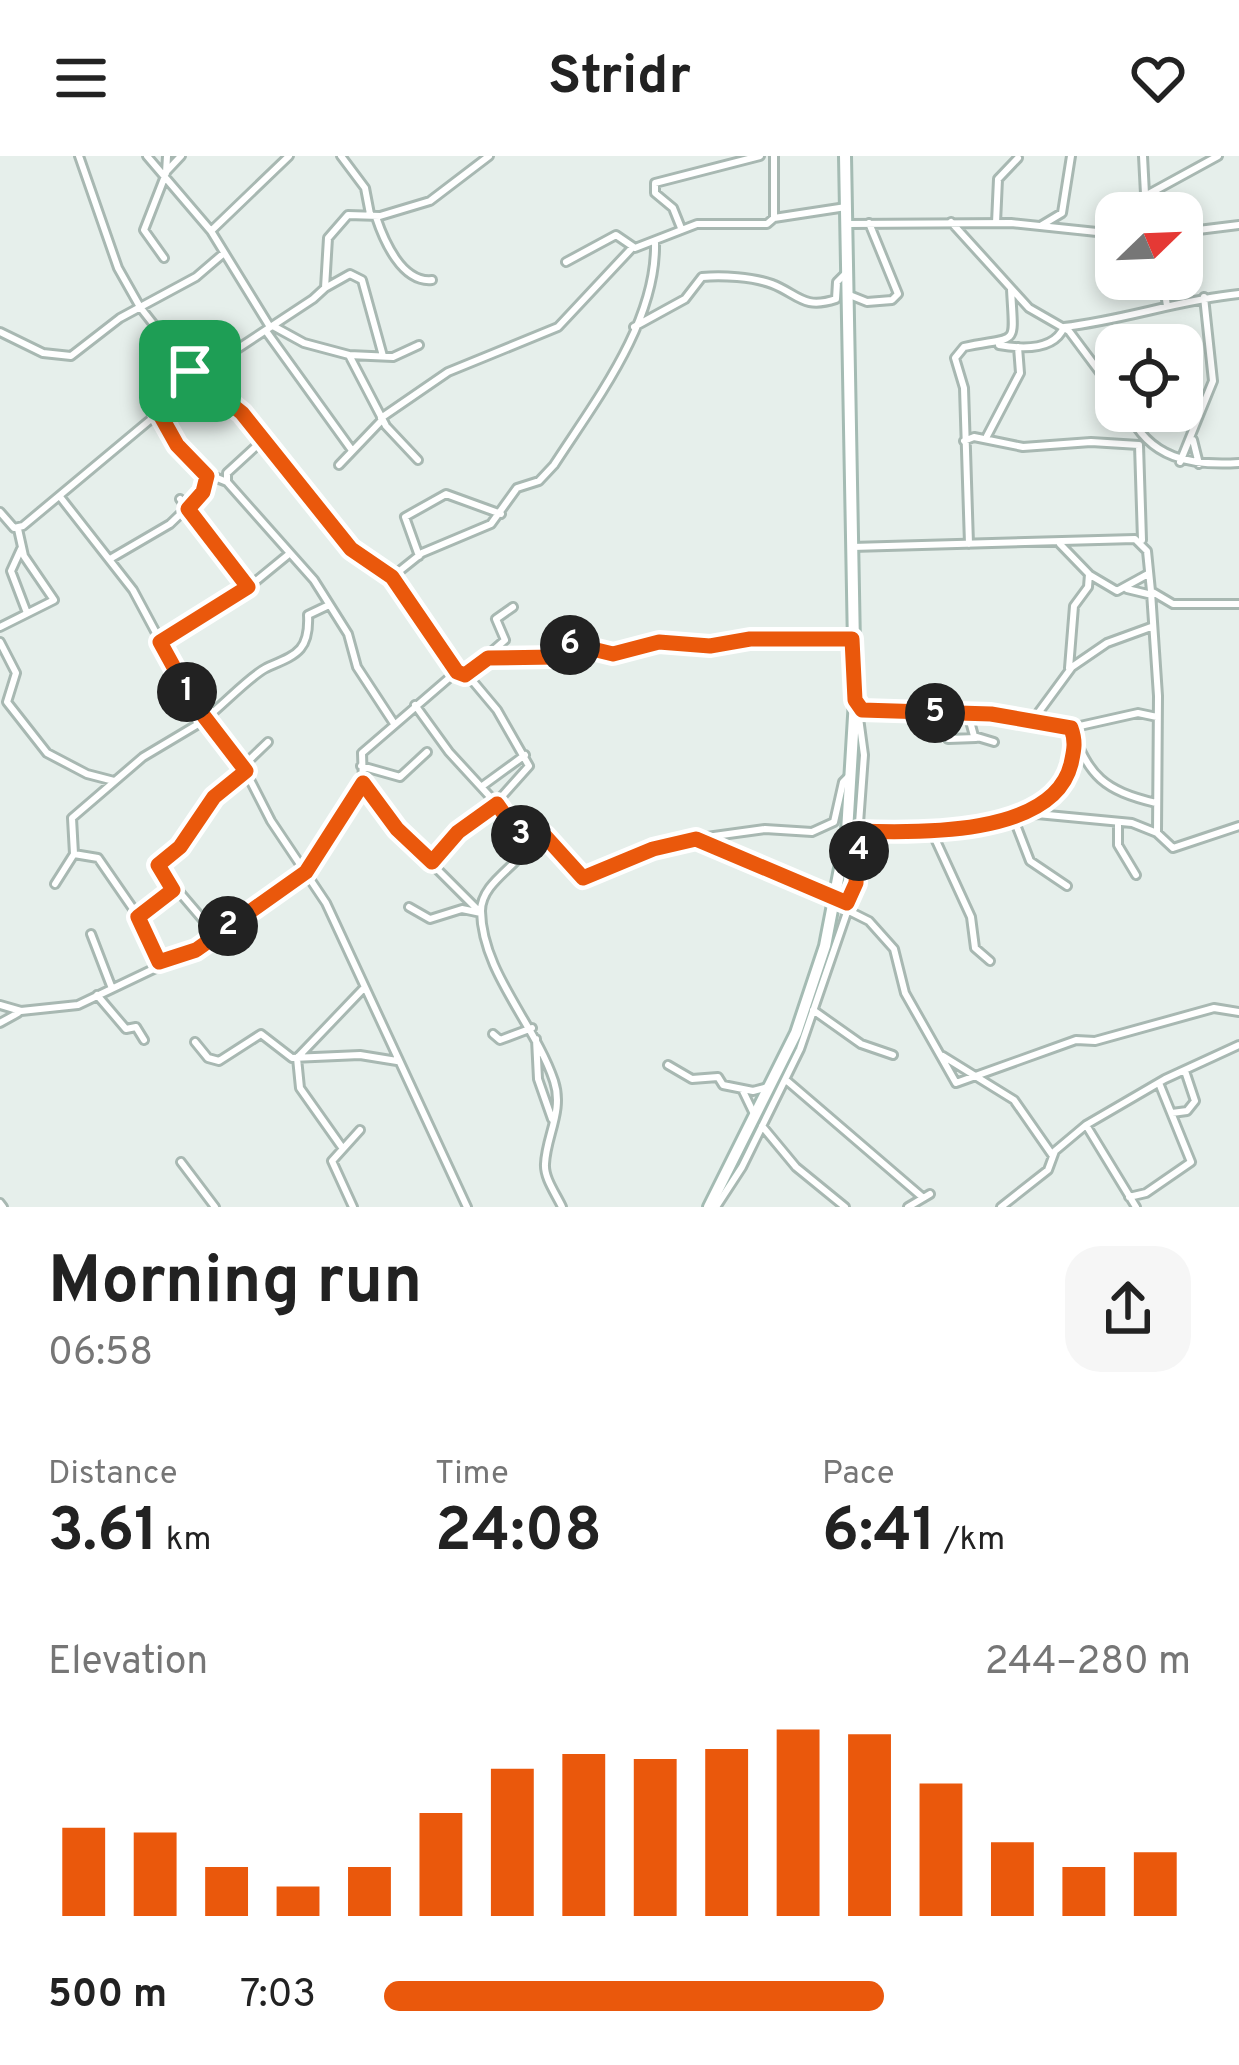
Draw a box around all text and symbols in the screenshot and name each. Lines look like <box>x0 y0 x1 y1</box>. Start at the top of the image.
text: Stridr <box>548 44 691 113</box>
icon: menu <box>48 45 114 111</box>
icon: heart <box>1125 45 1191 111</box>
north arrow <box>1095 192 1203 300</box>
map controls <box>1095 192 1203 432</box>
pin <box>139 320 241 422</box>
button: locate <box>1095 324 1203 432</box>
icon: arrive <box>157 338 223 404</box>
pin: 6 <box>540 615 600 675</box>
text: 6 <box>560 624 580 666</box>
pin: 1 <box>157 662 217 722</box>
text: 1 <box>180 671 194 713</box>
pin: 5 <box>905 683 965 743</box>
text: 5 <box>925 692 945 734</box>
pin: 3 <box>491 805 551 865</box>
text: 3 <box>511 814 531 856</box>
pin: 4 <box>829 821 889 881</box>
text: 4 <box>848 830 870 872</box>
pin: 2 <box>198 896 258 956</box>
text: 2 <box>218 905 238 947</box>
text: Morning run <box>48 1243 422 1326</box>
button: share <box>1065 1246 1191 1372</box>
text: 06:58 <box>48 1330 153 1379</box>
text: Distance <box>48 1454 178 1496</box>
text: Time <box>435 1454 509 1496</box>
text: Pace <box>822 1454 895 1496</box>
text: 3.61 <box>48 1496 158 1572</box>
text: 24:08 <box>435 1496 602 1572</box>
text: 6:41 <box>822 1496 936 1572</box>
text: km <box>158 1520 212 1562</box>
text: /km <box>936 1520 1005 1562</box>
text: Elevation <box>48 1639 208 1688</box>
text: 244–280 m <box>985 1639 1191 1688</box>
text: 500 m <box>48 1972 167 2021</box>
text: 7:03 <box>240 1972 316 2021</box>

